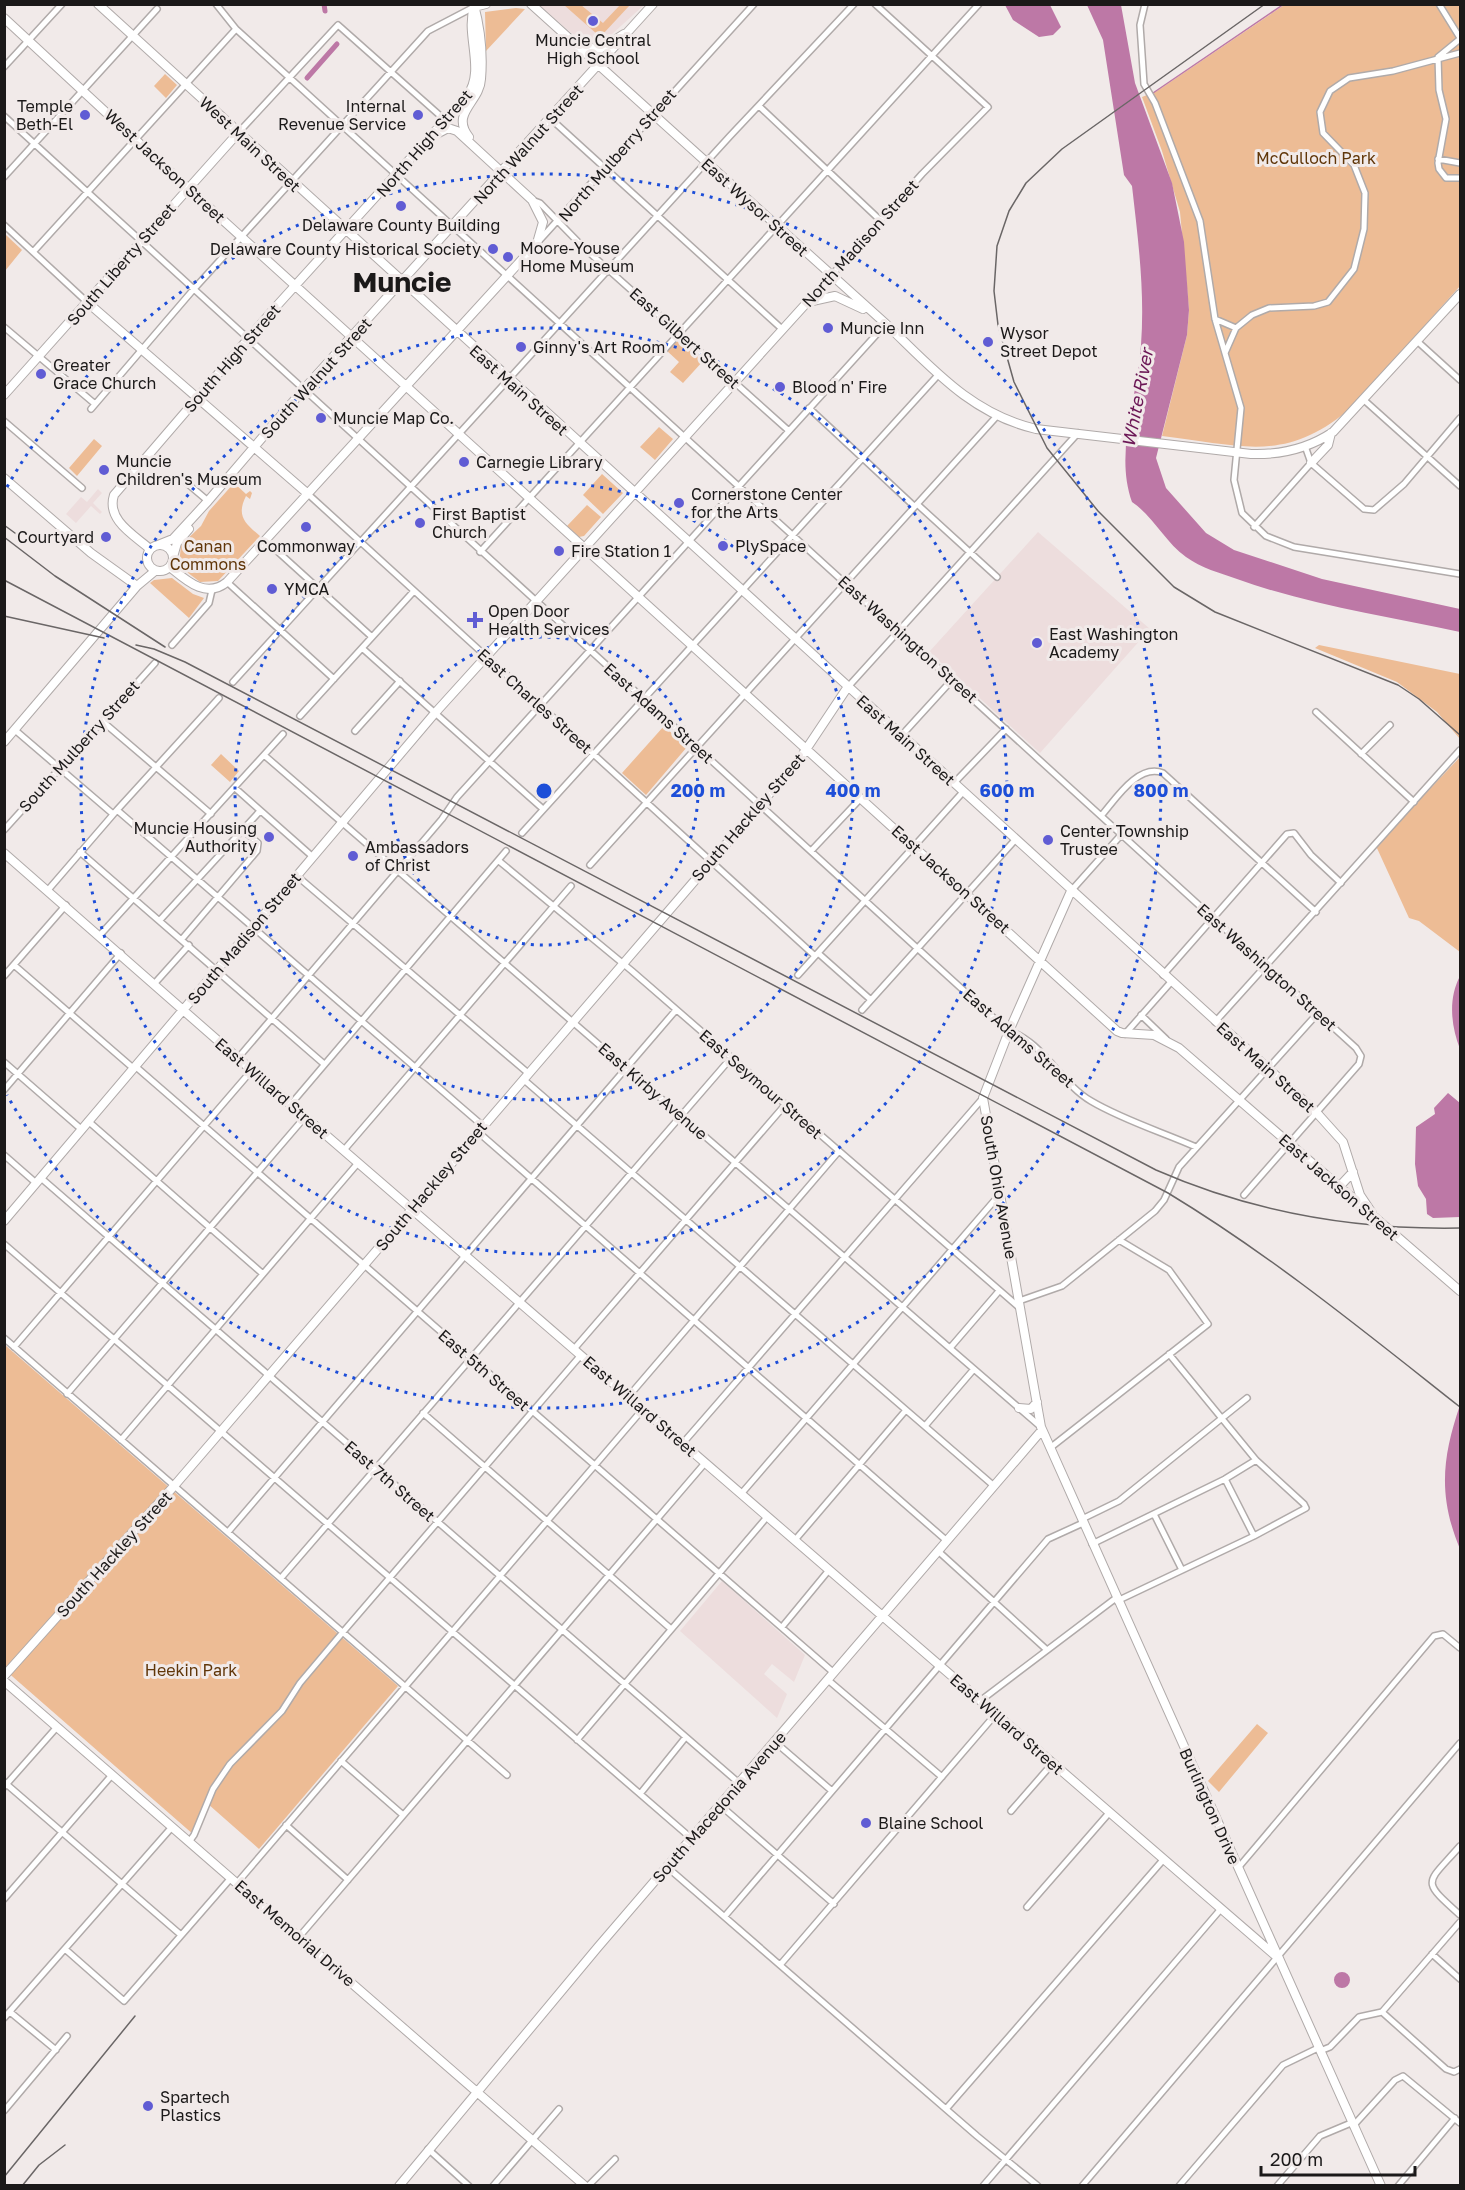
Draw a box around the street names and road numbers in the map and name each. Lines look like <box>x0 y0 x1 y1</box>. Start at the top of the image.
street label: North Walnut Street <box>469 80 587 208</box>
street label: North Mulberry Street <box>554 84 680 226</box>
street label: North High Street <box>372 85 476 201</box>
street label: West Main Street <box>195 92 305 196</box>
street label: West Jackson Street <box>100 105 230 227</box>
street label: East Wysor Street <box>697 154 813 260</box>
street label: North Madison Street <box>797 175 923 311</box>
street label: South Liberty Street <box>62 199 180 329</box>
street label: East Gilbert Street <box>626 283 744 393</box>
street label: South High Street <box>179 300 285 416</box>
street label: South Walnut Street <box>256 313 376 443</box>
street label: East Main Street <box>466 340 572 440</box>
street label: East Washington Street <box>834 571 982 707</box>
street label: East Charles Street <box>473 644 597 758</box>
street label: East Adams Street <box>600 658 718 768</box>
street label: South Mulberry Street <box>14 676 144 816</box>
street label: East Main Street <box>853 690 959 790</box>
street label: South Hackley Street <box>687 749 809 885</box>
street label: East Jackson Street <box>888 821 1014 937</box>
street label: South Madison Street <box>183 868 305 1008</box>
street label: East Washington Street <box>1193 899 1341 1035</box>
street label: East Adams Street <box>959 984 1079 1092</box>
street label: East Main Street <box>1213 1017 1319 1117</box>
street label: East Seymour Street <box>695 1025 827 1143</box>
street label: East Willard Street <box>211 1033 333 1143</box>
street label: East Kirby Avenue <box>594 1038 712 1144</box>
street label: South Ohio Avenue <box>976 1113 1022 1261</box>
street label: South Hackley Street <box>371 1117 491 1255</box>
street label: East Jackson Street <box>1275 1129 1403 1245</box>
street label: East 5th Street <box>434 1325 534 1415</box>
street label: East Willard Street <box>579 1351 701 1461</box>
street label: East 7th Street <box>341 1436 439 1526</box>
street label: South Hackley Street <box>52 1487 176 1621</box>
street label: East Willard Street <box>946 1669 1068 1779</box>
street label: South Macedonia Avenue <box>648 1727 790 1887</box>
street label: Burlington Drive <box>1175 1745 1245 1867</box>
street label: East Memorial Drive <box>231 1875 359 1991</box>

